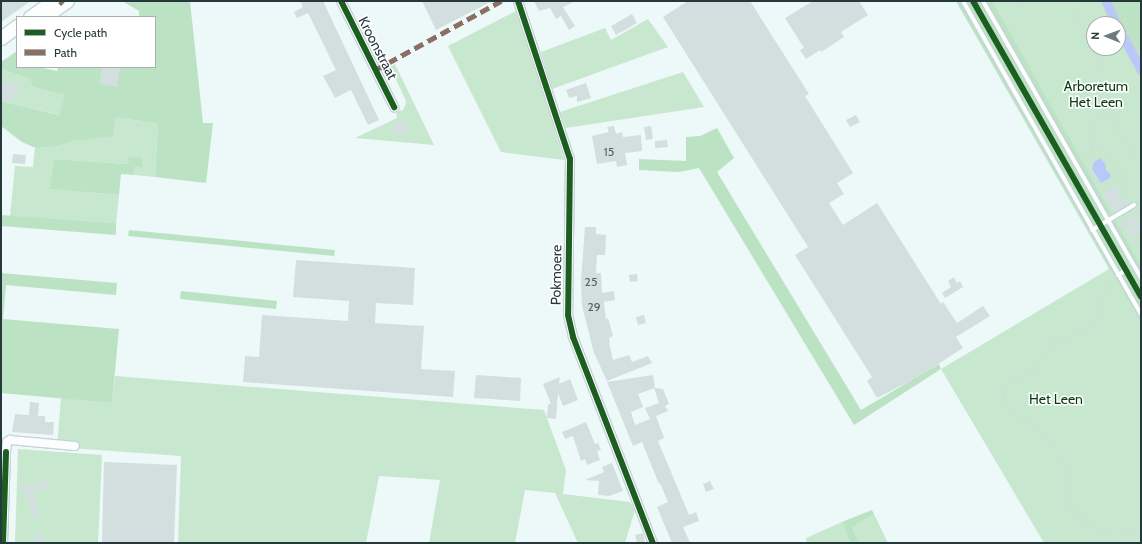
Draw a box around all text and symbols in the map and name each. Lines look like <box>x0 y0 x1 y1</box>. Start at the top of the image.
street label: Kroonstraat <box>355 14 401 82</box>
legend <box>16 16 156 68</box>
north arrow <box>1086 16 1126 56</box>
text: Cycle path <box>54 25 107 40</box>
text: N <box>1088 32 1102 40</box>
text: Path <box>54 45 77 60</box>
park label: Arboretum Het Leen <box>1064 78 1128 110</box>
house number: 15 <box>604 145 614 159</box>
street label: Pokmoere <box>547 245 565 305</box>
house number: 25 <box>585 275 597 289</box>
house number: 29 <box>587 300 601 314</box>
park label: Het Leen <box>1029 391 1083 407</box>

